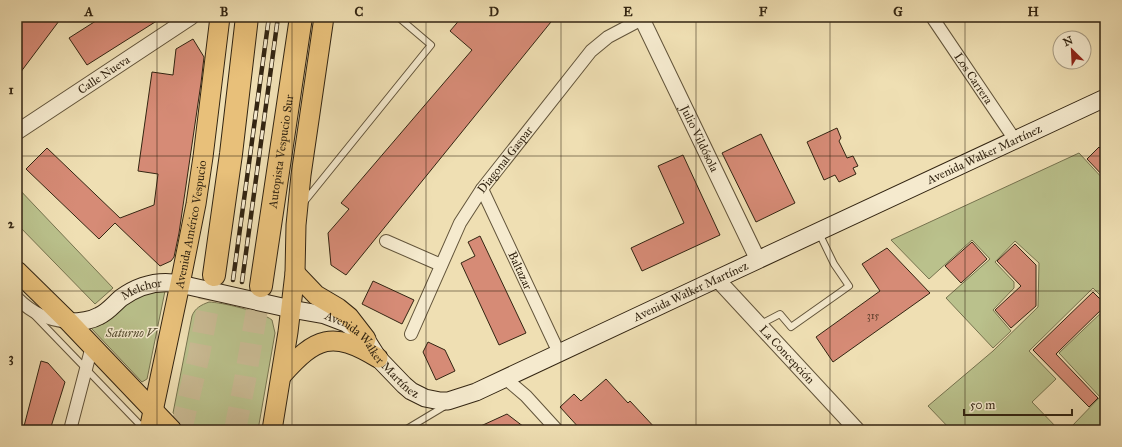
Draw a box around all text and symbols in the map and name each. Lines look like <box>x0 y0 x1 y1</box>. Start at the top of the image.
text: A <box>84 4 94 20</box>
text: B <box>220 4 229 20</box>
text: C <box>355 4 364 20</box>
text: D <box>489 4 499 20</box>
text: E <box>623 4 633 20</box>
text: F <box>759 4 768 20</box>
text: G <box>893 4 903 20</box>
text: H <box>1027 4 1039 20</box>
north arrow <box>1052 30 1092 70</box>
text: N <box>1061 33 1076 49</box>
street label: Los Carrera <box>951 50 996 107</box>
street label: Calle Nueva <box>75 52 133 97</box>
text: 1 <box>8 82 14 98</box>
street label: Autopista Vespucio Sur <box>266 93 296 210</box>
street label: Julio Vildósola <box>676 101 722 175</box>
street label: Avenida Walker Martínez <box>924 121 1044 187</box>
street label: Diagonal Gaspar <box>474 123 536 196</box>
street label: Avenida Américo Vespucio <box>172 159 209 291</box>
text: 2 <box>8 216 15 232</box>
street label: Baltazar <box>505 249 535 292</box>
street label: Avenida Walker Martínez <box>630 258 751 325</box>
street label: Melchor <box>118 276 163 303</box>
street label: Avenida Walker Martínez <box>322 308 422 401</box>
house number: 315 <box>867 310 880 322</box>
street label: La Concepción <box>757 322 818 387</box>
park label: Saturno V <box>105 326 158 340</box>
text: 3 <box>8 350 14 366</box>
scale bar <box>964 391 1072 417</box>
text: 50 m <box>970 398 995 412</box>

